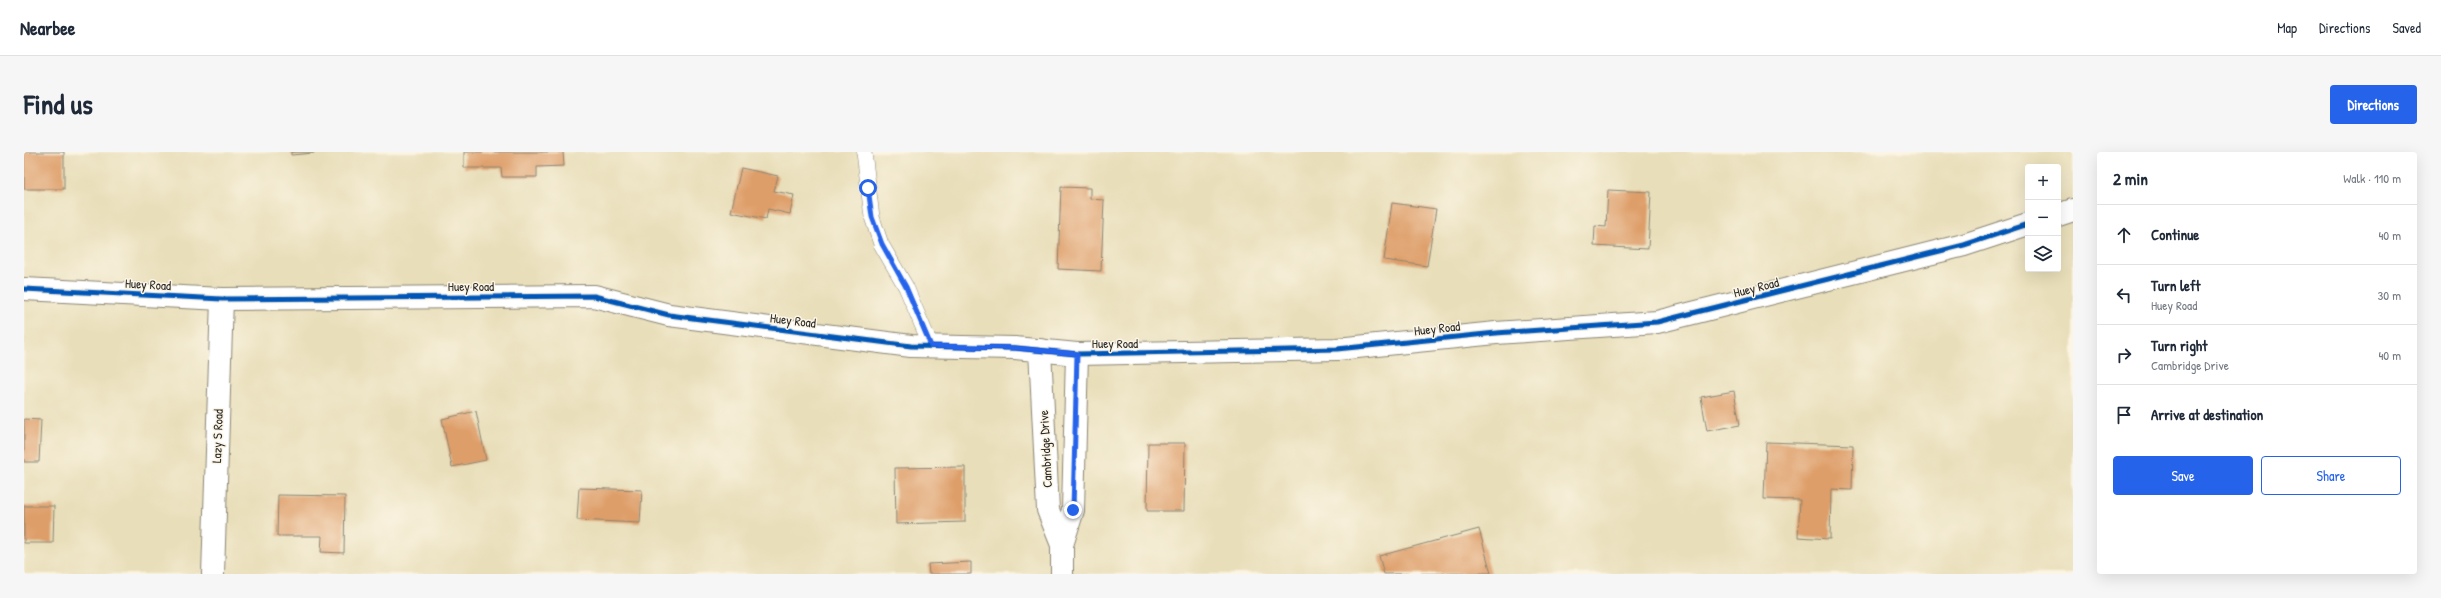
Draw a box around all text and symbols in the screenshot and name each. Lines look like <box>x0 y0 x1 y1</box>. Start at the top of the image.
text: Nearbee <box>20 15 75 41</box>
text: Map <box>2277 18 2297 37</box>
text: Directions <box>2319 18 2370 37</box>
text: Saved <box>2392 18 2421 37</box>
text: Find us <box>24 85 93 123</box>
button: Directions <box>2330 85 2417 124</box>
map controls <box>2025 164 2061 272</box>
button: + <box>2025 164 2061 200</box>
text: 2 min <box>2113 167 2148 190</box>
text: Walk · 110 m <box>2343 169 2401 187</box>
route start <box>859 179 877 197</box>
button: − <box>2025 200 2061 236</box>
icon: ahead <box>2113 224 2135 246</box>
text: Continue <box>2151 224 2199 245</box>
text: 40 m <box>2378 226 2401 244</box>
button: layers <box>2025 236 2061 272</box>
street label: Huey Road <box>1731 273 1781 301</box>
street label: Huey Road <box>124 274 172 294</box>
text: Turn left <box>2151 275 2201 296</box>
street label: Huey Road <box>448 277 494 295</box>
icon: left <box>2113 284 2135 306</box>
text: 30 m <box>2378 286 2401 304</box>
text: Huey Road <box>2151 296 2197 314</box>
street label: Huey Road <box>769 308 817 332</box>
street label: Huey Road <box>1413 317 1461 339</box>
street label: Huey Road <box>1092 334 1138 352</box>
text: Turn right <box>2151 335 2207 356</box>
icon: right <box>2113 344 2135 366</box>
text: 40 m <box>2378 346 2401 364</box>
text: Cambridge Drive <box>2151 356 2229 374</box>
icon: arrive <box>2113 404 2135 426</box>
text: Arrive at destination <box>2151 404 2263 425</box>
street label: Lazy S Road <box>207 409 227 463</box>
street label: Cambridge Drive <box>1034 410 1056 488</box>
button: Save <box>2113 456 2253 495</box>
button: Share <box>2261 456 2401 495</box>
route end <box>1064 501 1082 519</box>

